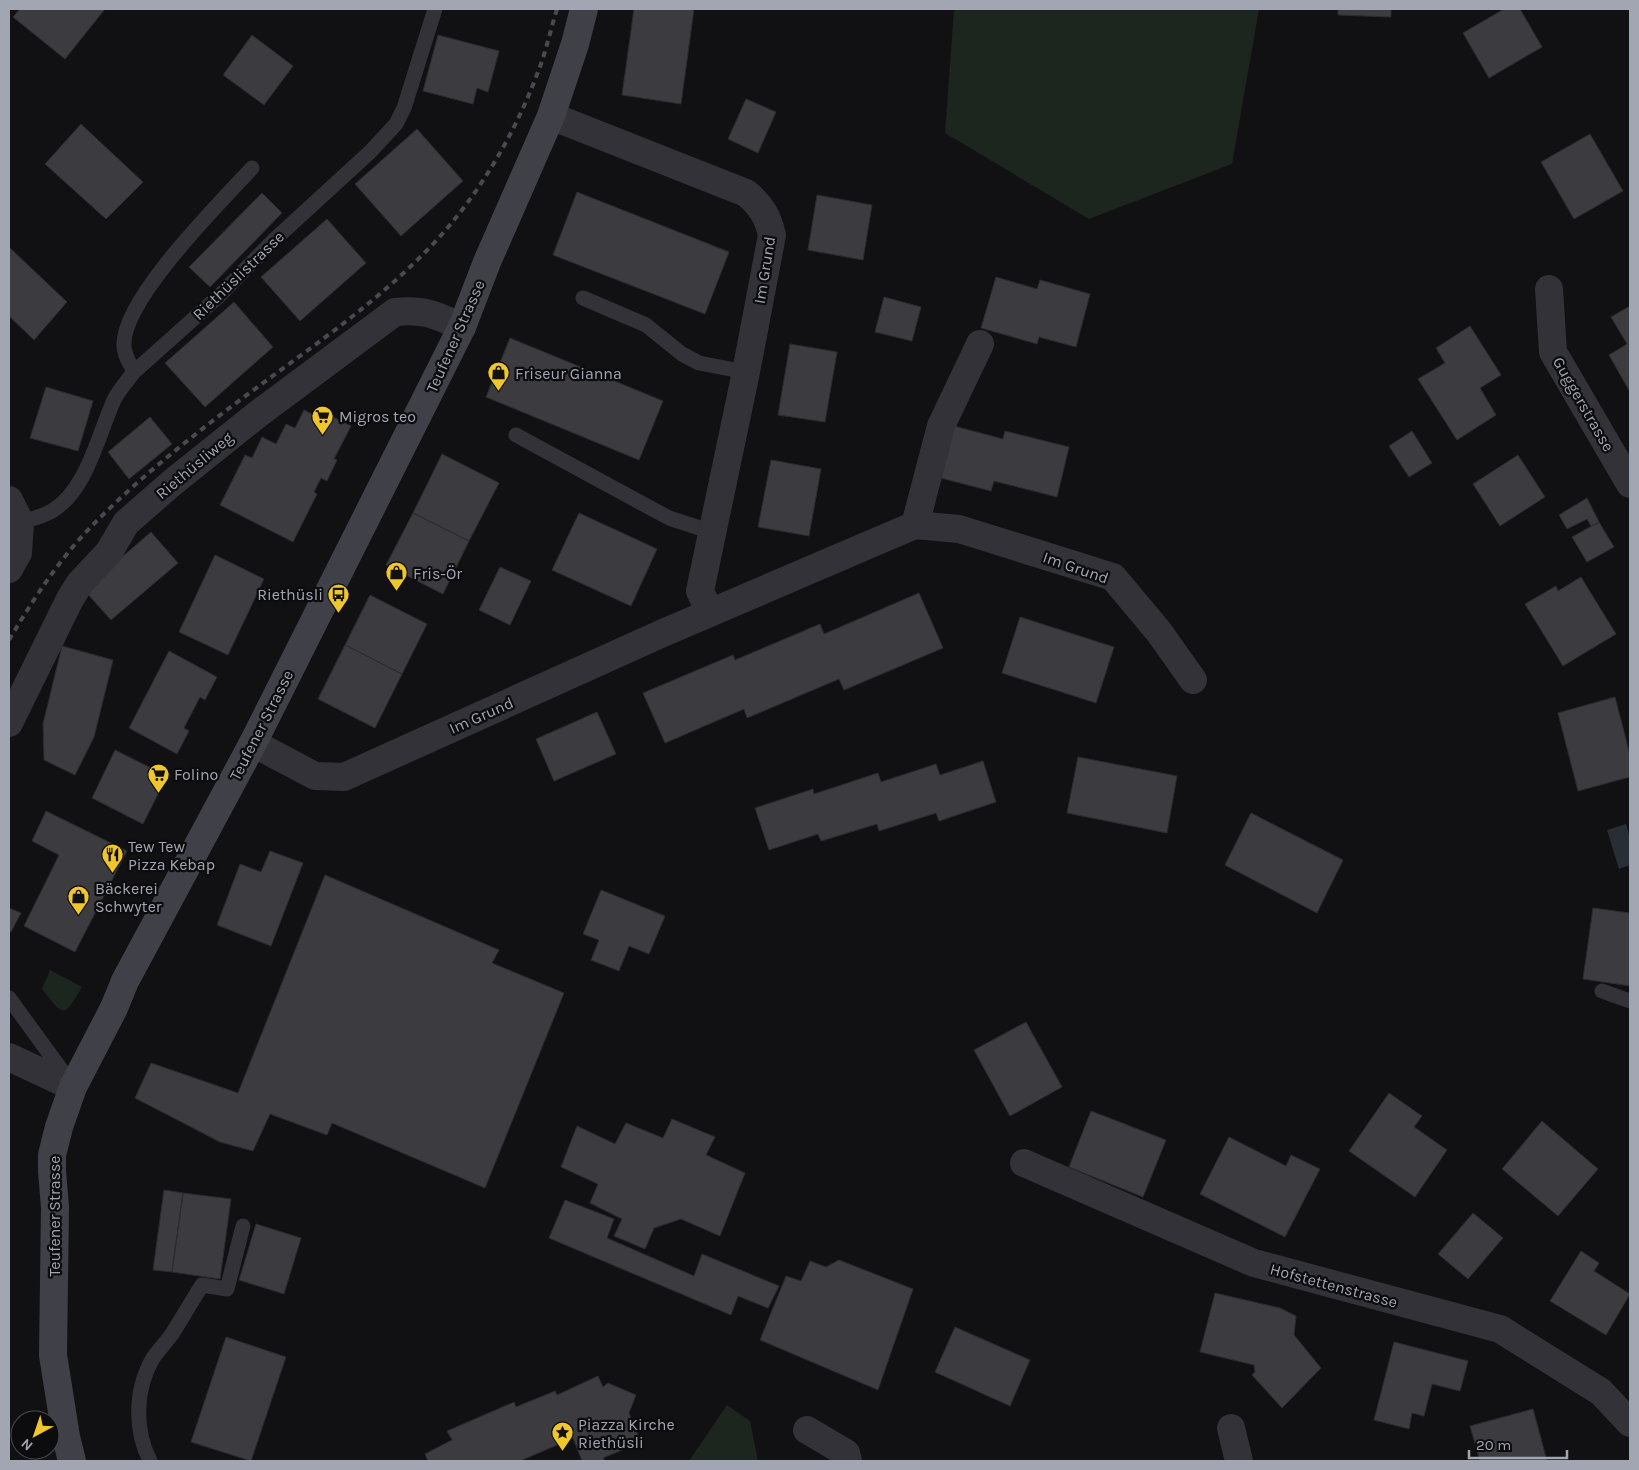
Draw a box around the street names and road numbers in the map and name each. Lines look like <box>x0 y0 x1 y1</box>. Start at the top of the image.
street label: Riethüslistrasse <box>189 227 288 324</box>
street label: Im Grund <box>750 235 779 305</box>
street label: Teufener Strasse <box>422 277 489 395</box>
street label: Guggerstrasse <box>1549 354 1618 455</box>
street label: Riethüsliweg <box>152 428 237 503</box>
street label: Im Grund <box>1041 547 1111 588</box>
street label: Teufener Strasse <box>225 667 297 784</box>
street label: Im Grund <box>446 693 516 738</box>
street label: Teufener Strasse <box>45 1155 64 1277</box>
street label: Hofstettenstrasse <box>1268 1259 1400 1312</box>

